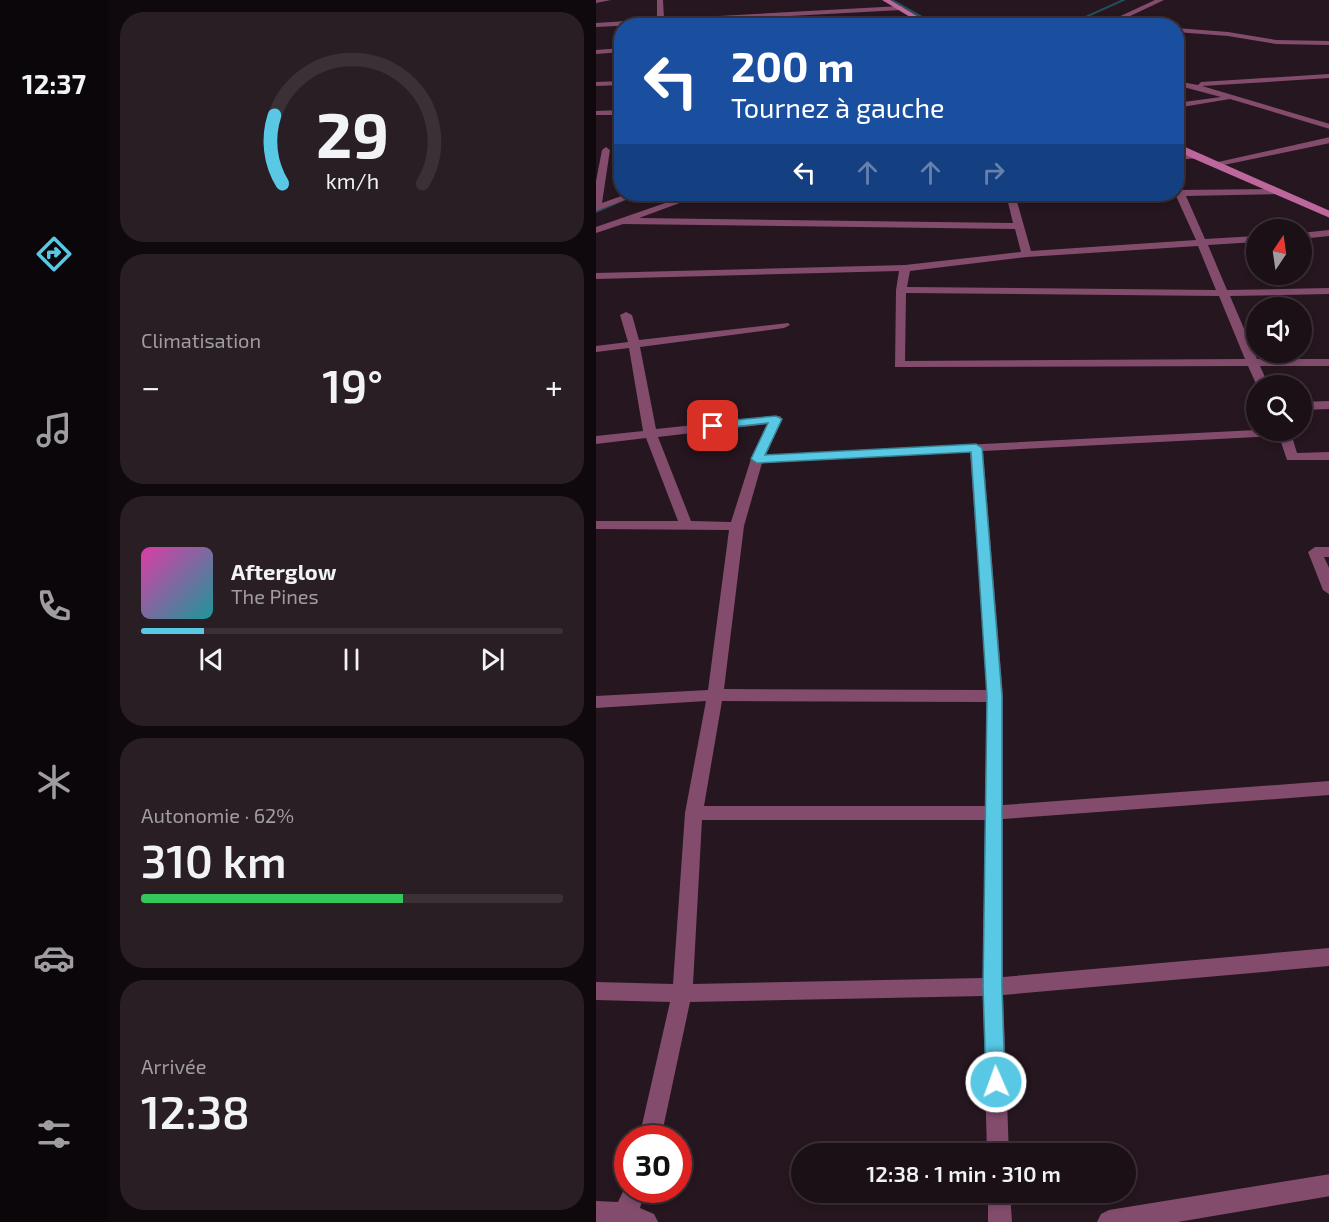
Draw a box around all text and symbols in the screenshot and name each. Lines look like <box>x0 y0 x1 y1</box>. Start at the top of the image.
text: 200 m <box>731 40 854 90</box>
icon: left <box>632 42 710 120</box>
text: 12:37 <box>22 67 86 99</box>
text: Tournez à gauche <box>731 91 945 123</box>
text: 29 <box>315 96 389 171</box>
icon: left <box>788 156 821 189</box>
icon: ahead <box>851 156 884 189</box>
icon: ahead <box>914 156 947 189</box>
icon: right <box>977 156 1010 189</box>
text: km/h <box>325 168 379 193</box>
north arrow <box>1246 219 1312 285</box>
map controls <box>1246 219 1312 441</box>
icon: directions <box>33 233 75 275</box>
button: sound <box>1246 297 1312 363</box>
text: Climatisation <box>141 328 261 352</box>
text: 19° <box>322 358 383 412</box>
text: − <box>141 366 160 406</box>
text: + <box>545 366 563 406</box>
button: search <box>1246 375 1312 441</box>
pin <box>687 400 738 451</box>
icon: music <box>33 409 75 451</box>
icon: arrive <box>696 409 729 442</box>
text: Afterglow <box>231 558 336 584</box>
text: The Pines <box>231 584 319 608</box>
icon: phone <box>33 585 75 627</box>
icon: previous <box>195 643 228 676</box>
icon: pause <box>335 643 368 676</box>
icon: next <box>476 643 509 676</box>
icon: climate <box>33 761 75 803</box>
text: Autonomie · 62% <box>141 803 294 827</box>
text: 310 km <box>141 833 287 887</box>
icon: car <box>33 937 75 979</box>
position arrow <box>964 1050 1028 1114</box>
text: Arrivée <box>141 1054 206 1078</box>
text: 12:38 <box>141 1084 250 1138</box>
icon: filters <box>33 1113 75 1155</box>
speed limit sign: 30 <box>614 1125 692 1203</box>
text: 12:38 · 1 min · 310 m <box>866 1160 1061 1186</box>

